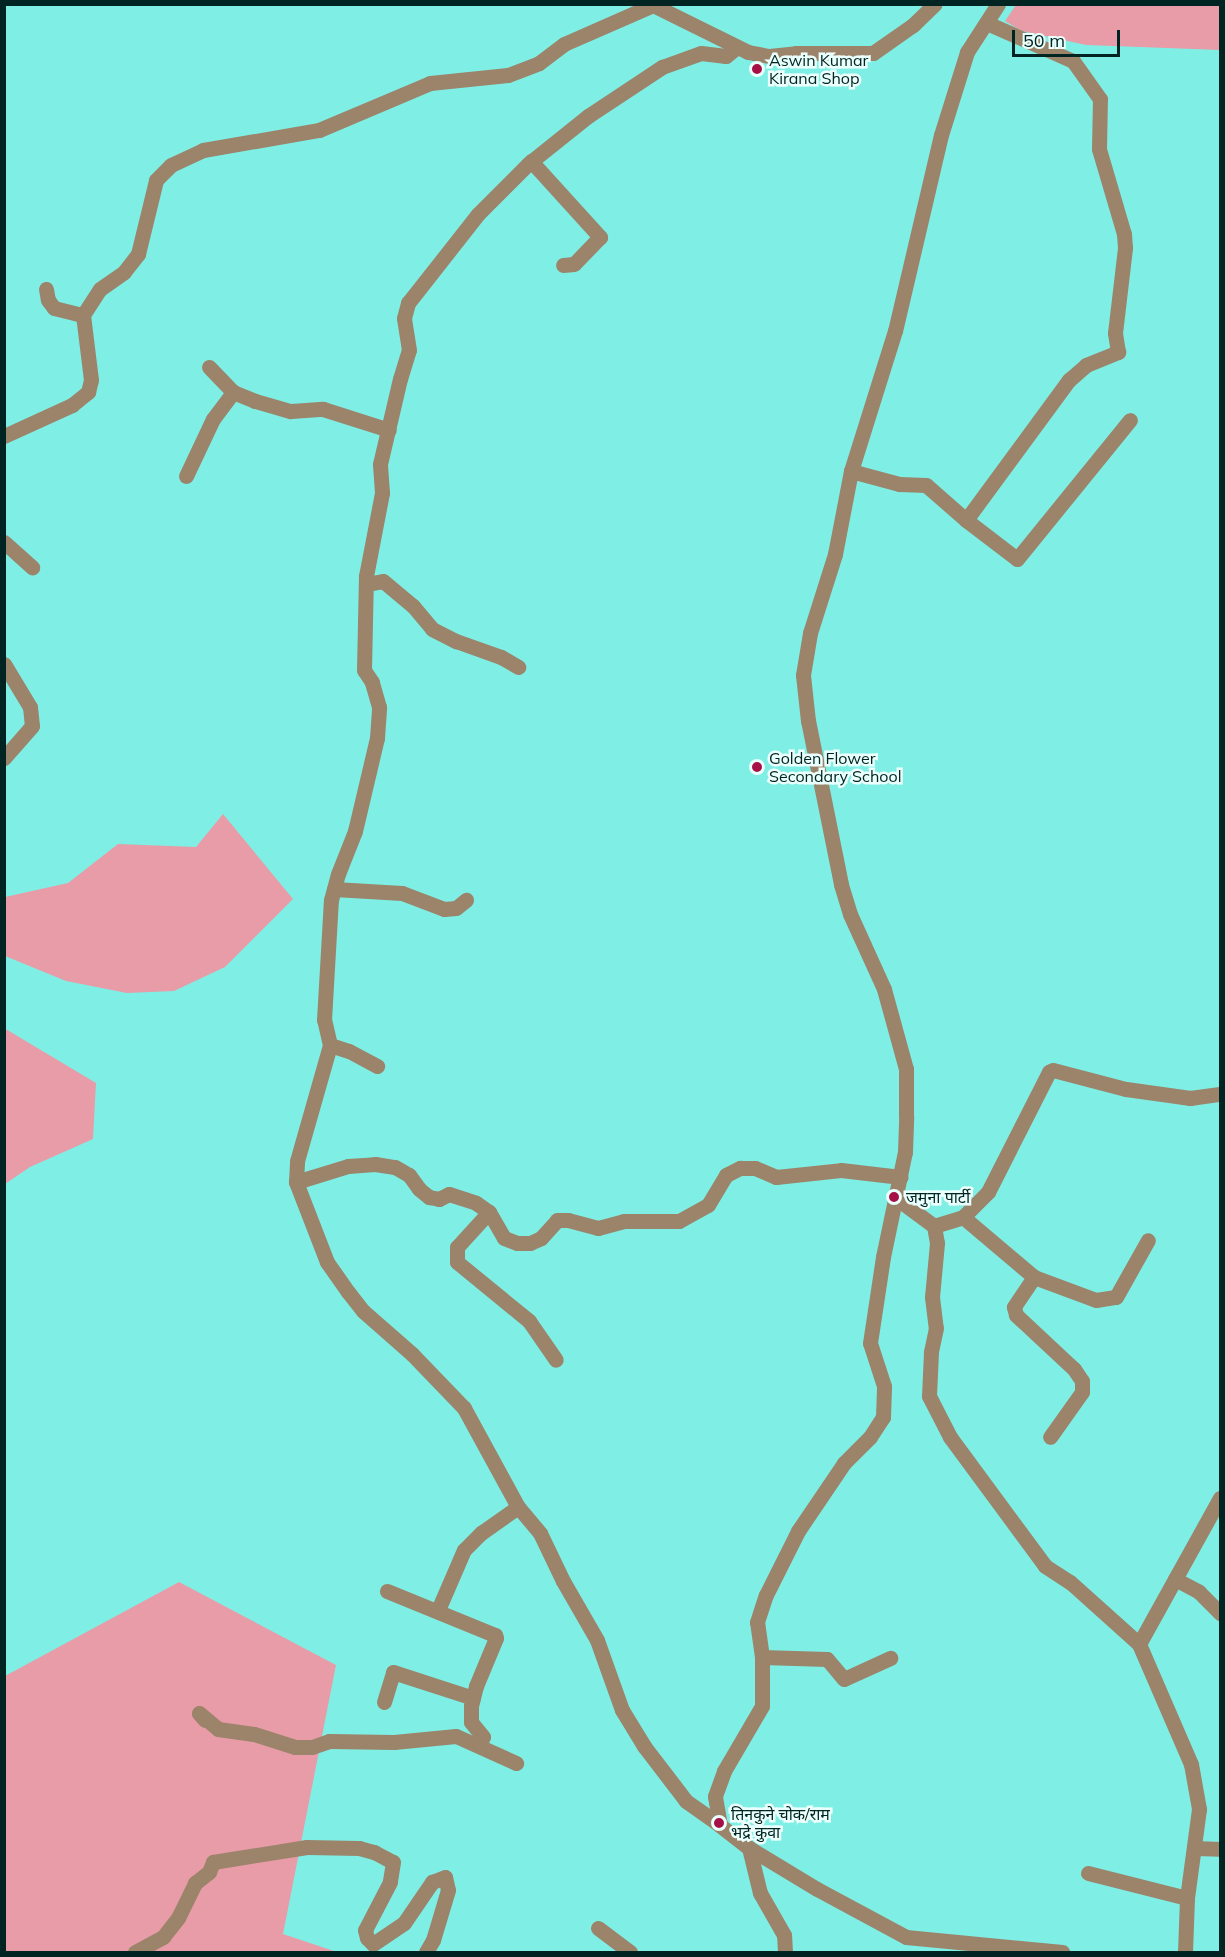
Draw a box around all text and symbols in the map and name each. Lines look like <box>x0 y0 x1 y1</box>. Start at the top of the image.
scale bar <box>1015 18 1123 56</box>
text: 50 m <box>1023 29 1065 52</box>
place label: Aswin Kumar Kirana Shop <box>769 50 868 88</box>
marker: Aswin Kumar Kirana Shop <box>750 62 764 76</box>
place label: Golden Flower Secondary School <box>769 748 901 786</box>
marker: Golden Flower Secondary School <box>750 760 764 774</box>
place label: जमुना पार्टी <box>906 1187 970 1207</box>
marker: जमुना पार्टी <box>887 1190 901 1204</box>
place label: तिनकुने चोक/राम भद्रे कुवा <box>731 1804 830 1842</box>
marker: तिनकुने चोक/राम भद्रे कुवा <box>712 1816 726 1830</box>

